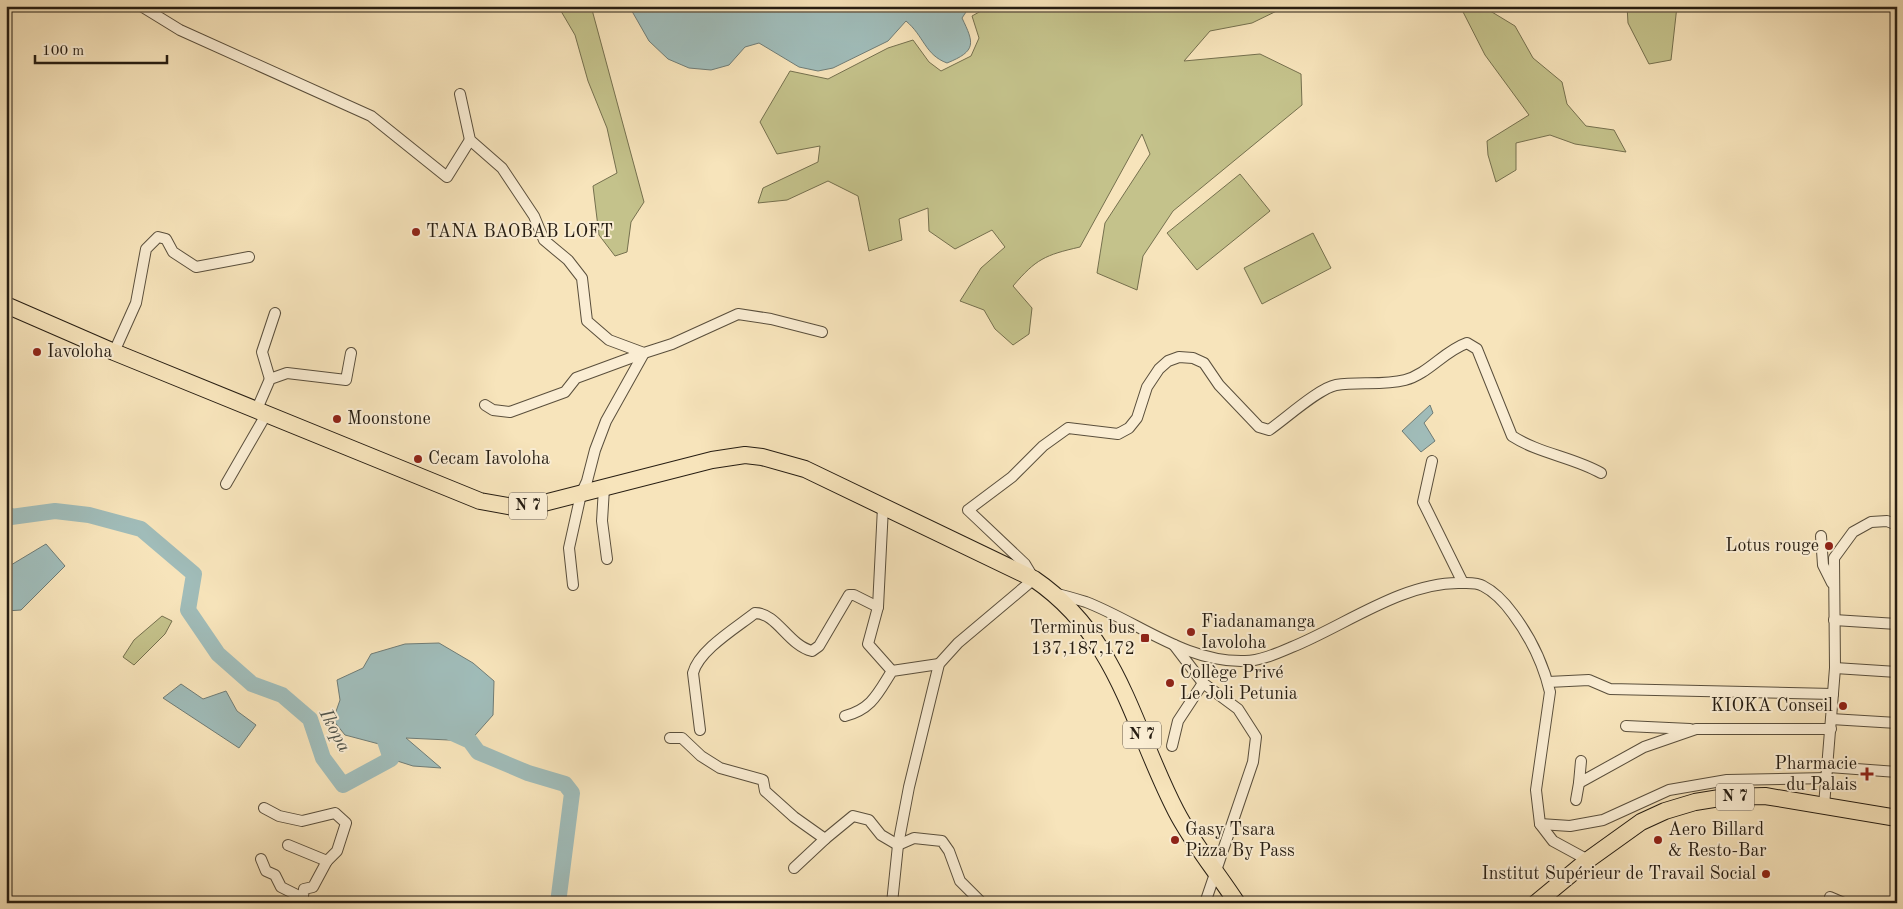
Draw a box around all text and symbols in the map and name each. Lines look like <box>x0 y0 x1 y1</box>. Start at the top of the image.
scale bar <box>35 32 168 64</box>
text: 100 m <box>42 44 84 59</box>
place label: TANA BAOBAB LOFT <box>426 223 613 241</box>
marker: TANA BAOBAB LOFT <box>410 226 422 238</box>
place label: Iavoloha <box>47 343 113 361</box>
marker: Iavoloha <box>31 346 43 358</box>
place label: Moonstone <box>347 410 431 428</box>
marker: Moonstone <box>331 413 343 425</box>
place label: Cecam Iavoloha <box>428 450 550 468</box>
marker: Cecam Iavoloha <box>412 453 424 465</box>
road number: N 7 <box>509 492 547 520</box>
place label: Lotus rouge <box>1725 537 1819 555</box>
marker: Lotus rouge <box>1823 540 1835 552</box>
place label: Fiadanamanga Iavoloha <box>1201 613 1315 652</box>
place label: Terminus bus 137,187,172 <box>1030 619 1135 658</box>
marker: Fiadanamanga Iavoloha <box>1185 626 1197 638</box>
marker: Terminus bus 137,187,172 <box>1139 632 1151 644</box>
place label: Collège Privé Le Joli Petunia <box>1180 664 1298 703</box>
marker: Collège Privé Le Joli Petunia <box>1164 677 1176 689</box>
place label: KIOKA Conseil <box>1711 697 1833 715</box>
marker: KIOKA Conseil <box>1837 700 1849 712</box>
water label: Ikopa <box>314 705 353 756</box>
road number: N 7 <box>1123 722 1161 748</box>
place label: Pharmacie du Palais <box>1775 755 1857 794</box>
marker: Pharmacie du Palais <box>1861 768 1873 780</box>
road number: N 7 <box>1716 784 1754 810</box>
place label: Gasy Tsara Pizza By Pass <box>1185 821 1295 860</box>
place label: Aero Billard & Resto-Bar <box>1668 821 1767 860</box>
marker: Gasy Tsara Pizza By Pass <box>1169 834 1181 846</box>
marker: Aero Billard & Resto-Bar <box>1652 834 1664 846</box>
place label: Institut Supérieur de Travail Social <box>1482 865 1756 883</box>
marker: Institut Supérieur de Travail Social <box>1760 868 1772 880</box>

